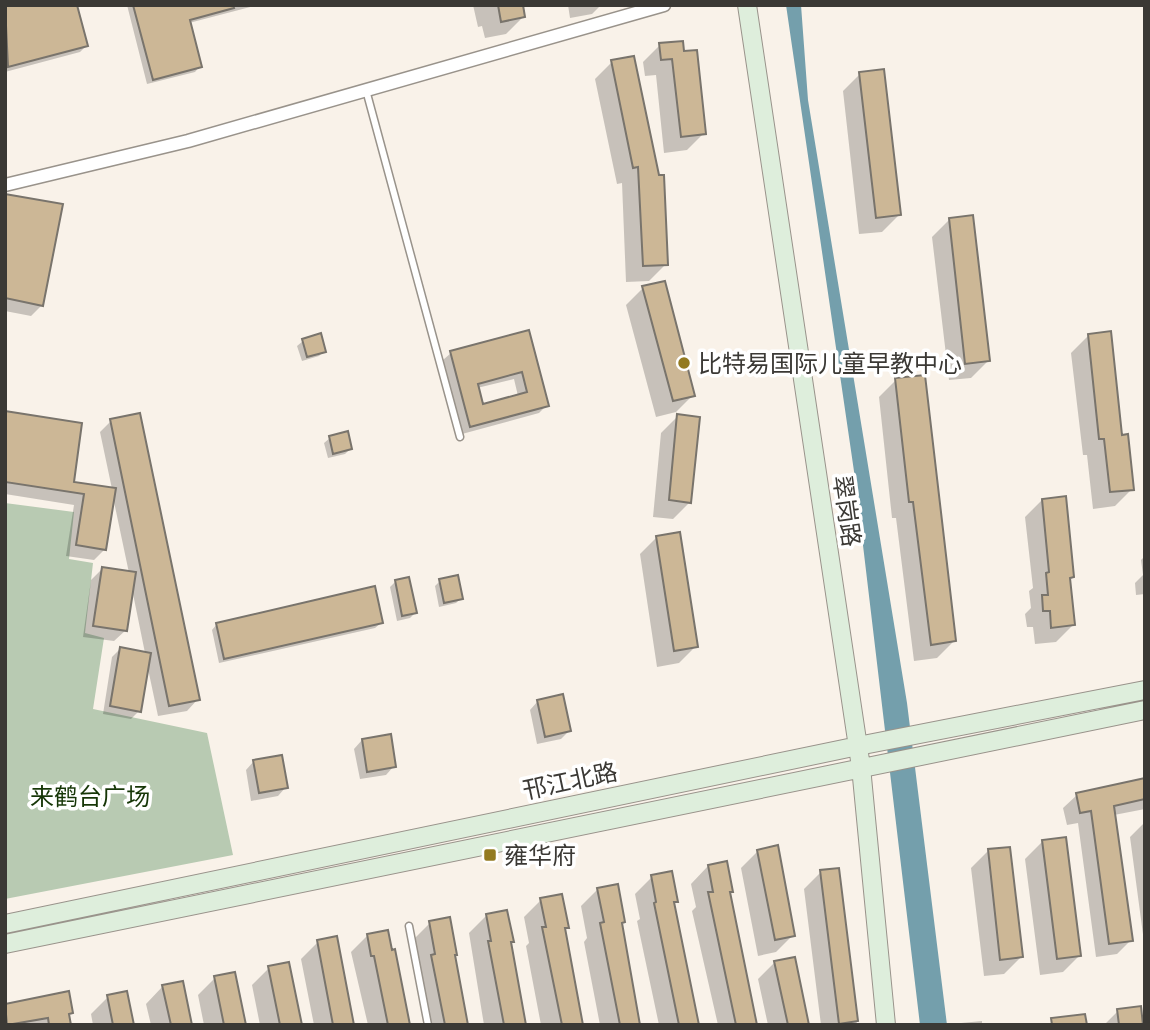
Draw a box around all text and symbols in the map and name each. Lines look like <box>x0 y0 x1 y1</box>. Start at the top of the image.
place label: 比特易国际儿童早教中心 <box>698 346 962 381</box>
marker: 比特易国际儿童早教中心 <box>676 355 692 371</box>
street label: 翠岗路 <box>825 473 869 549</box>
street label: 邗江北路 <box>519 754 621 808</box>
park label: 来鹤台广场 <box>30 779 150 814</box>
place label: 雍华府 <box>504 838 576 873</box>
marker: 雍华府 <box>482 847 498 863</box>

